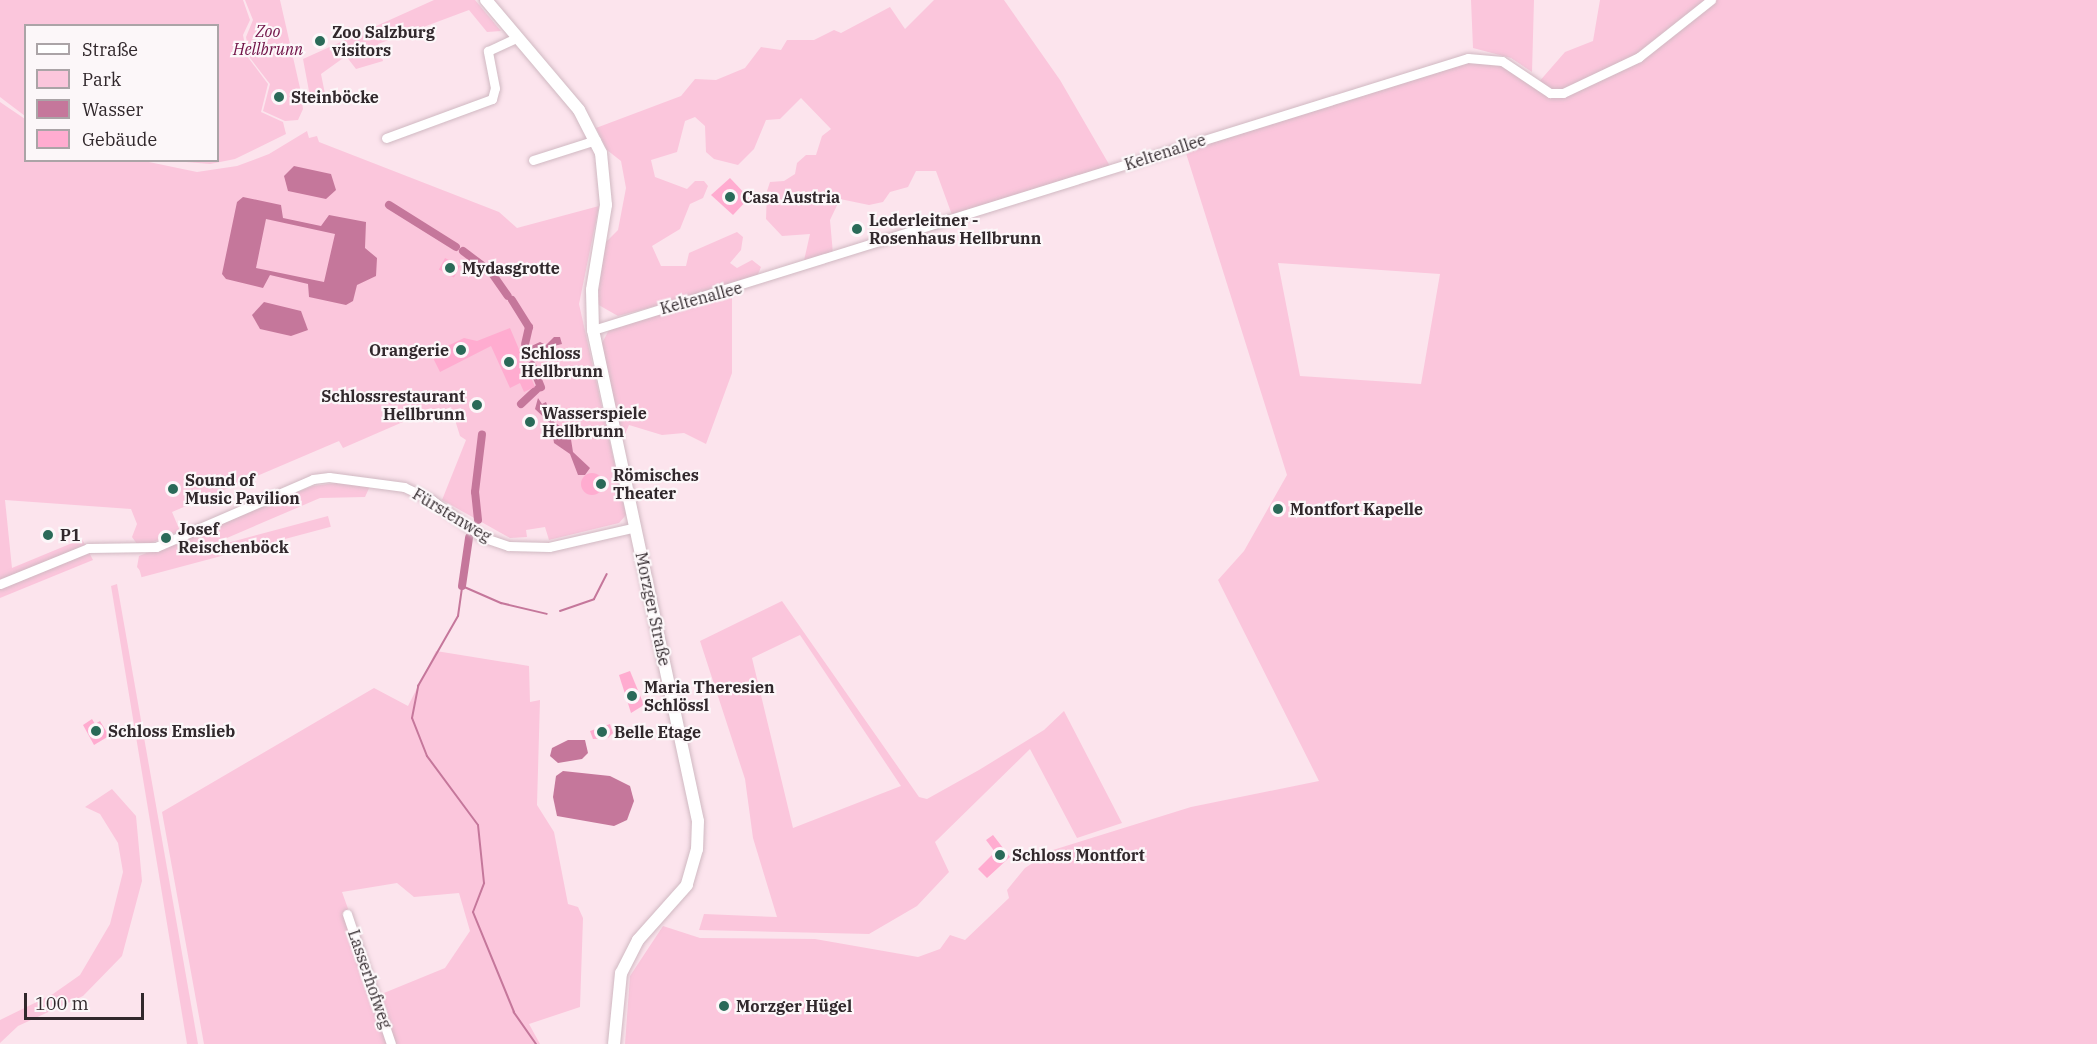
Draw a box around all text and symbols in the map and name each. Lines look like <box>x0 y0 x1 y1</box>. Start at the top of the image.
park label: Zoo Hellbrunn <box>233 21 303 59</box>
place label: Zoo Salzburg visitors <box>332 22 435 60</box>
legend <box>24 24 219 162</box>
marker: Zoo Salzburg visitors <box>313 34 327 48</box>
text: Straße <box>82 38 138 61</box>
text: Park <box>82 68 121 91</box>
place label: Steinböcke <box>291 87 379 107</box>
marker: Steinböcke <box>272 90 286 104</box>
text: Wasser <box>82 98 143 121</box>
text: Gebäude <box>82 128 157 151</box>
street label: Keltenallee <box>1122 130 1208 174</box>
place label: Casa Austria <box>742 187 840 207</box>
marker: Casa Austria <box>723 190 737 204</box>
place label: Lederleitner - Rosenhaus Hellbrunn <box>869 210 1041 248</box>
marker: Lederleitner - Rosenhaus Hellbrunn <box>850 222 864 236</box>
place label: Mydasgrotte <box>462 258 560 278</box>
marker: Mydasgrotte <box>443 261 457 275</box>
street label: Keltenallee <box>658 278 744 318</box>
place label: Orangerie <box>369 340 449 360</box>
marker: Orangerie <box>454 343 468 357</box>
place label: Schloss Hellbrunn <box>521 343 603 381</box>
marker: Schloss Hellbrunn <box>502 355 516 369</box>
place label: Schlossrestaurant Hellbrunn <box>321 386 465 424</box>
marker: Schlossrestaurant Hellbrunn <box>470 398 484 412</box>
place label: Wasserspiele Hellbrunn <box>542 403 647 441</box>
marker: Wasserspiele Hellbrunn <box>523 415 537 429</box>
place label: Römisches Theater <box>613 465 699 503</box>
place label: Sound of Music Pavilion <box>185 470 300 508</box>
marker: Römisches Theater <box>594 477 608 491</box>
marker: Sound of Music Pavilion <box>166 482 180 496</box>
street label: Fürstenweg <box>409 484 495 546</box>
place label: Montfort Kapelle <box>1290 499 1423 519</box>
marker: Montfort Kapelle <box>1271 502 1285 516</box>
place label: Josef Reischenböck <box>178 519 289 557</box>
place label: P1 <box>60 525 80 545</box>
marker: P1 <box>41 528 55 542</box>
marker: Josef Reischenböck <box>159 531 173 545</box>
street label: Morzger Straße <box>632 550 674 668</box>
place label: Maria Theresien Schlössl <box>644 677 775 715</box>
marker: Maria Theresien Schlössl <box>625 689 639 703</box>
place label: Schloss Emslieb <box>108 721 235 741</box>
place label: Belle Etage <box>614 722 701 742</box>
marker: Schloss Emslieb <box>89 724 103 738</box>
marker: Belle Etage <box>595 725 609 739</box>
place label: Schloss Montfort <box>1012 845 1145 865</box>
marker: Schloss Montfort <box>993 848 1007 862</box>
street label: Lasserhofweg <box>344 927 396 1031</box>
scale bar <box>27 981 147 1019</box>
text: 100 m <box>35 992 89 1015</box>
place label: Morzger Hügel <box>736 996 852 1016</box>
marker: Morzger Hügel <box>717 999 731 1013</box>

